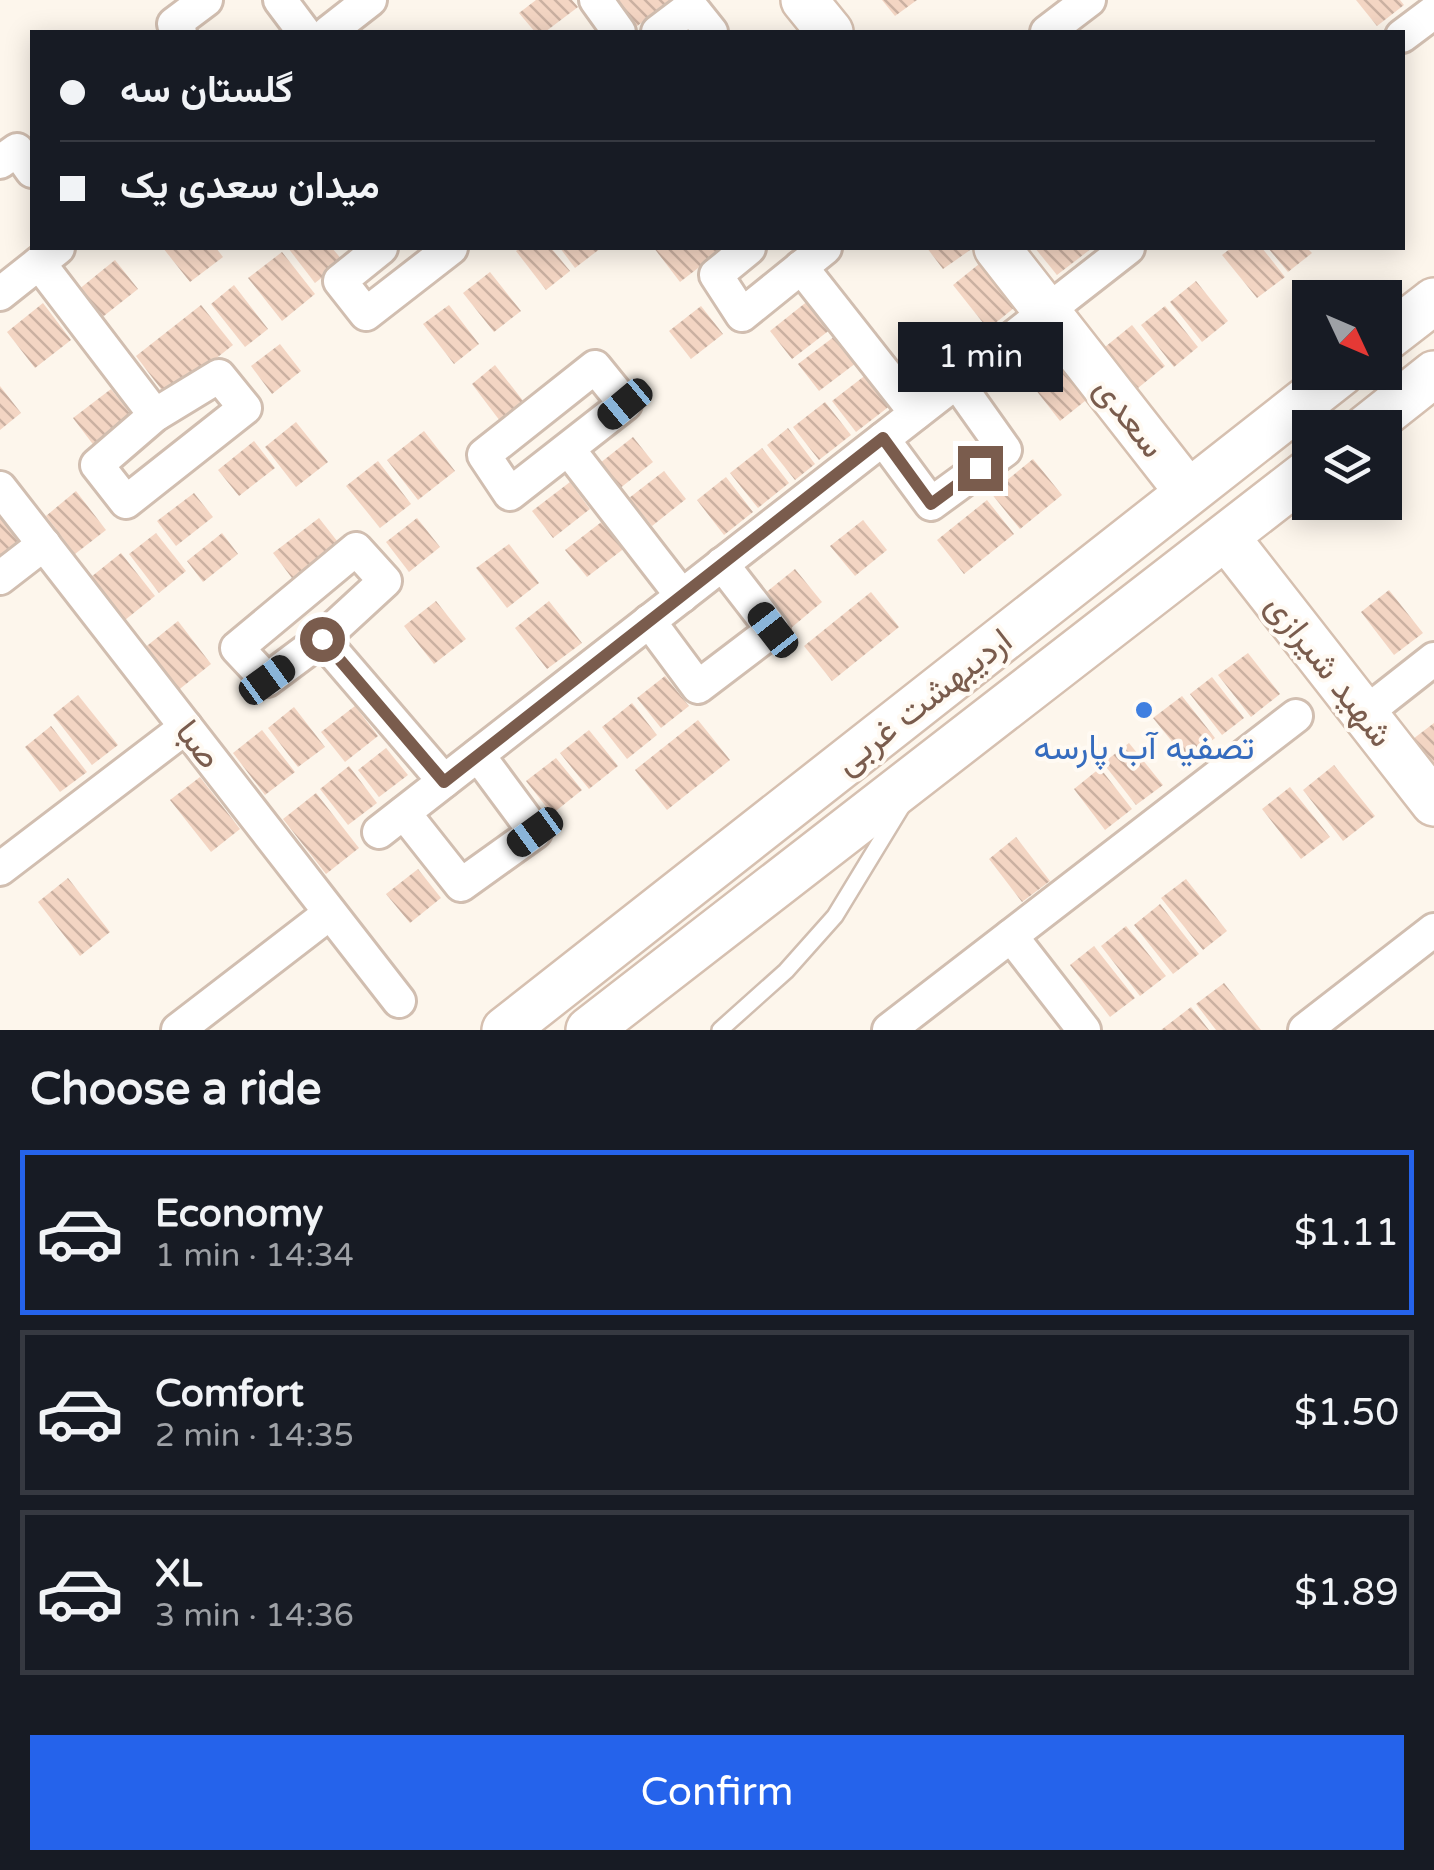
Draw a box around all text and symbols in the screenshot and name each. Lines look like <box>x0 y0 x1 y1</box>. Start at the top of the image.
text: گلستان سه <box>120 67 293 113</box>
text: میدان سعدی یک <box>120 163 380 209</box>
north arrow <box>1292 280 1402 390</box>
map controls <box>1292 280 1402 520</box>
callout: 1 min <box>898 323 1062 393</box>
text: 1 min <box>938 338 1023 376</box>
street label: سعدی <box>1085 369 1174 466</box>
car <box>592 373 658 435</box>
button: layers <box>1292 410 1402 520</box>
route end <box>958 446 1003 491</box>
street label: شهید شیرازی <box>1256 586 1402 756</box>
car <box>743 597 803 663</box>
route start <box>300 617 345 662</box>
street label: اردیبهشت غربی <box>827 620 1020 784</box>
car <box>234 650 300 710</box>
marker: تصفیه آب پارسه <box>1133 699 1155 721</box>
street label: صبا <box>166 712 230 777</box>
place label: تصفیه آب پارسه <box>1033 727 1255 771</box>
car <box>502 802 568 862</box>
text: Choose a ride <box>30 1063 321 1117</box>
icon: car <box>35 1188 125 1278</box>
text: Economy <box>155 1191 323 1237</box>
text: $1.11 <box>1294 1210 1399 1256</box>
text: 1 min · 14:34 <box>155 1237 354 1275</box>
icon: car <box>35 1368 125 1458</box>
text: Comfort <box>155 1371 304 1417</box>
text: $1.50 <box>1294 1390 1399 1436</box>
text: 2 min · 14:35 <box>155 1417 354 1455</box>
icon: car <box>35 1548 125 1638</box>
text: XL <box>155 1551 202 1597</box>
text: $1.89 <box>1294 1570 1399 1616</box>
text: 3 min · 14:36 <box>155 1597 354 1635</box>
button: Confirm <box>30 1735 1404 1850</box>

